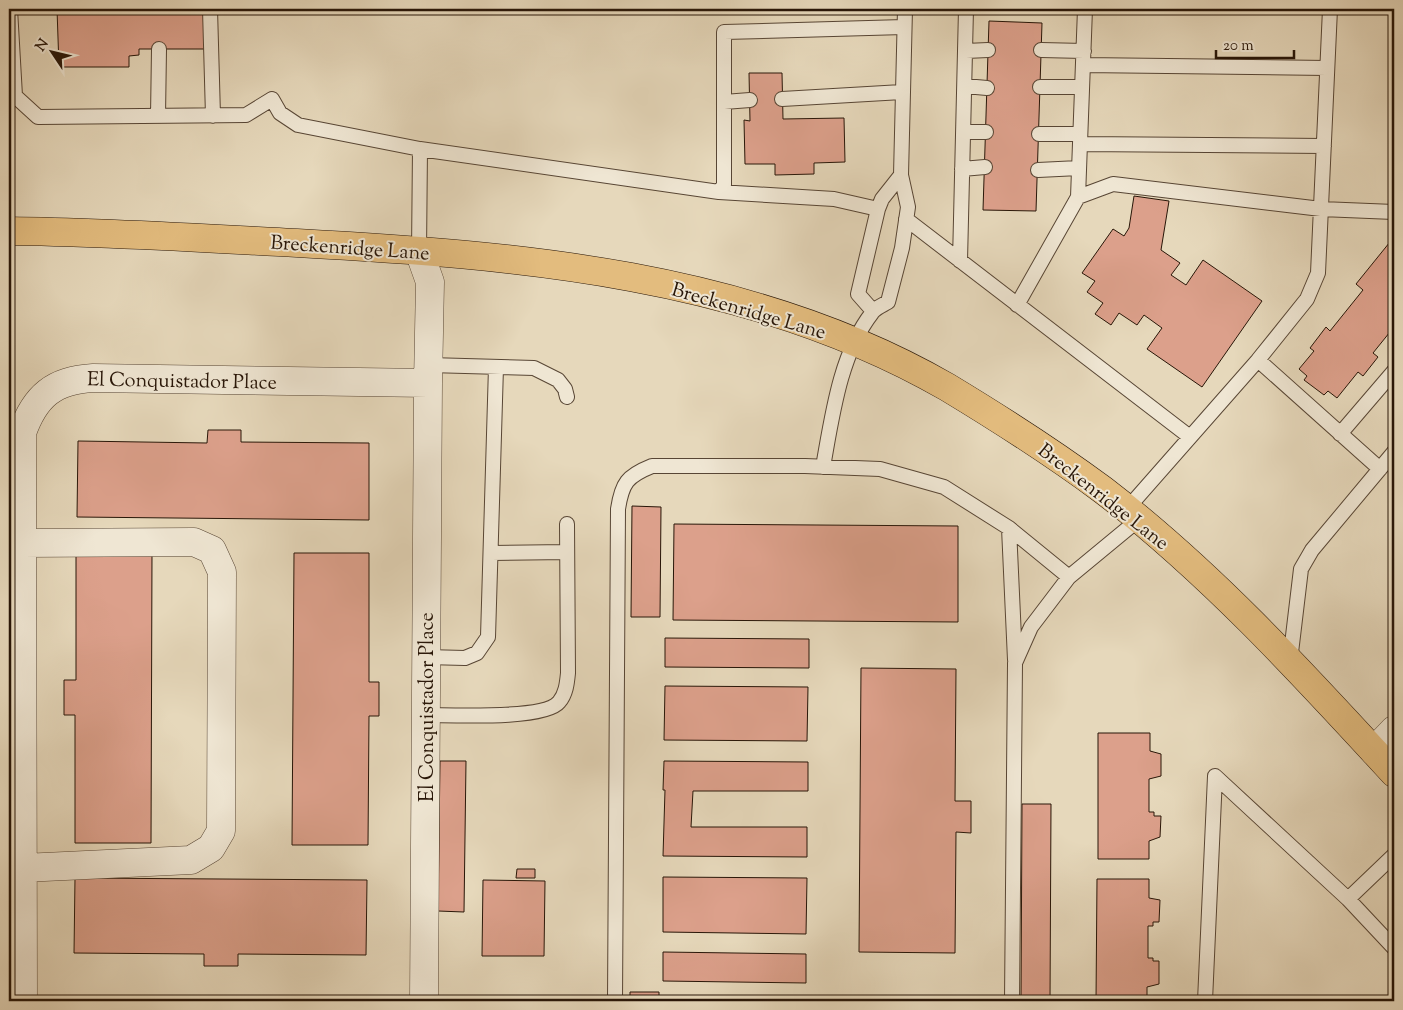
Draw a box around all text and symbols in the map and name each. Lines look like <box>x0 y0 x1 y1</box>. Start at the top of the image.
north arrow <box>28 28 78 78</box>
scale bar <box>1216 28 1293 60</box>
text: N <box>32 35 54 56</box>
text: 20 m <box>1223 36 1254 57</box>
street label: Breckenridge Lane <box>269 229 430 270</box>
street label: Breckenridge Lane <box>668 276 829 348</box>
street label: El Conquistador Place <box>87 366 277 399</box>
street label: Breckenridge Lane <box>1031 437 1174 558</box>
street label: El Conquistador Place <box>414 612 443 802</box>

